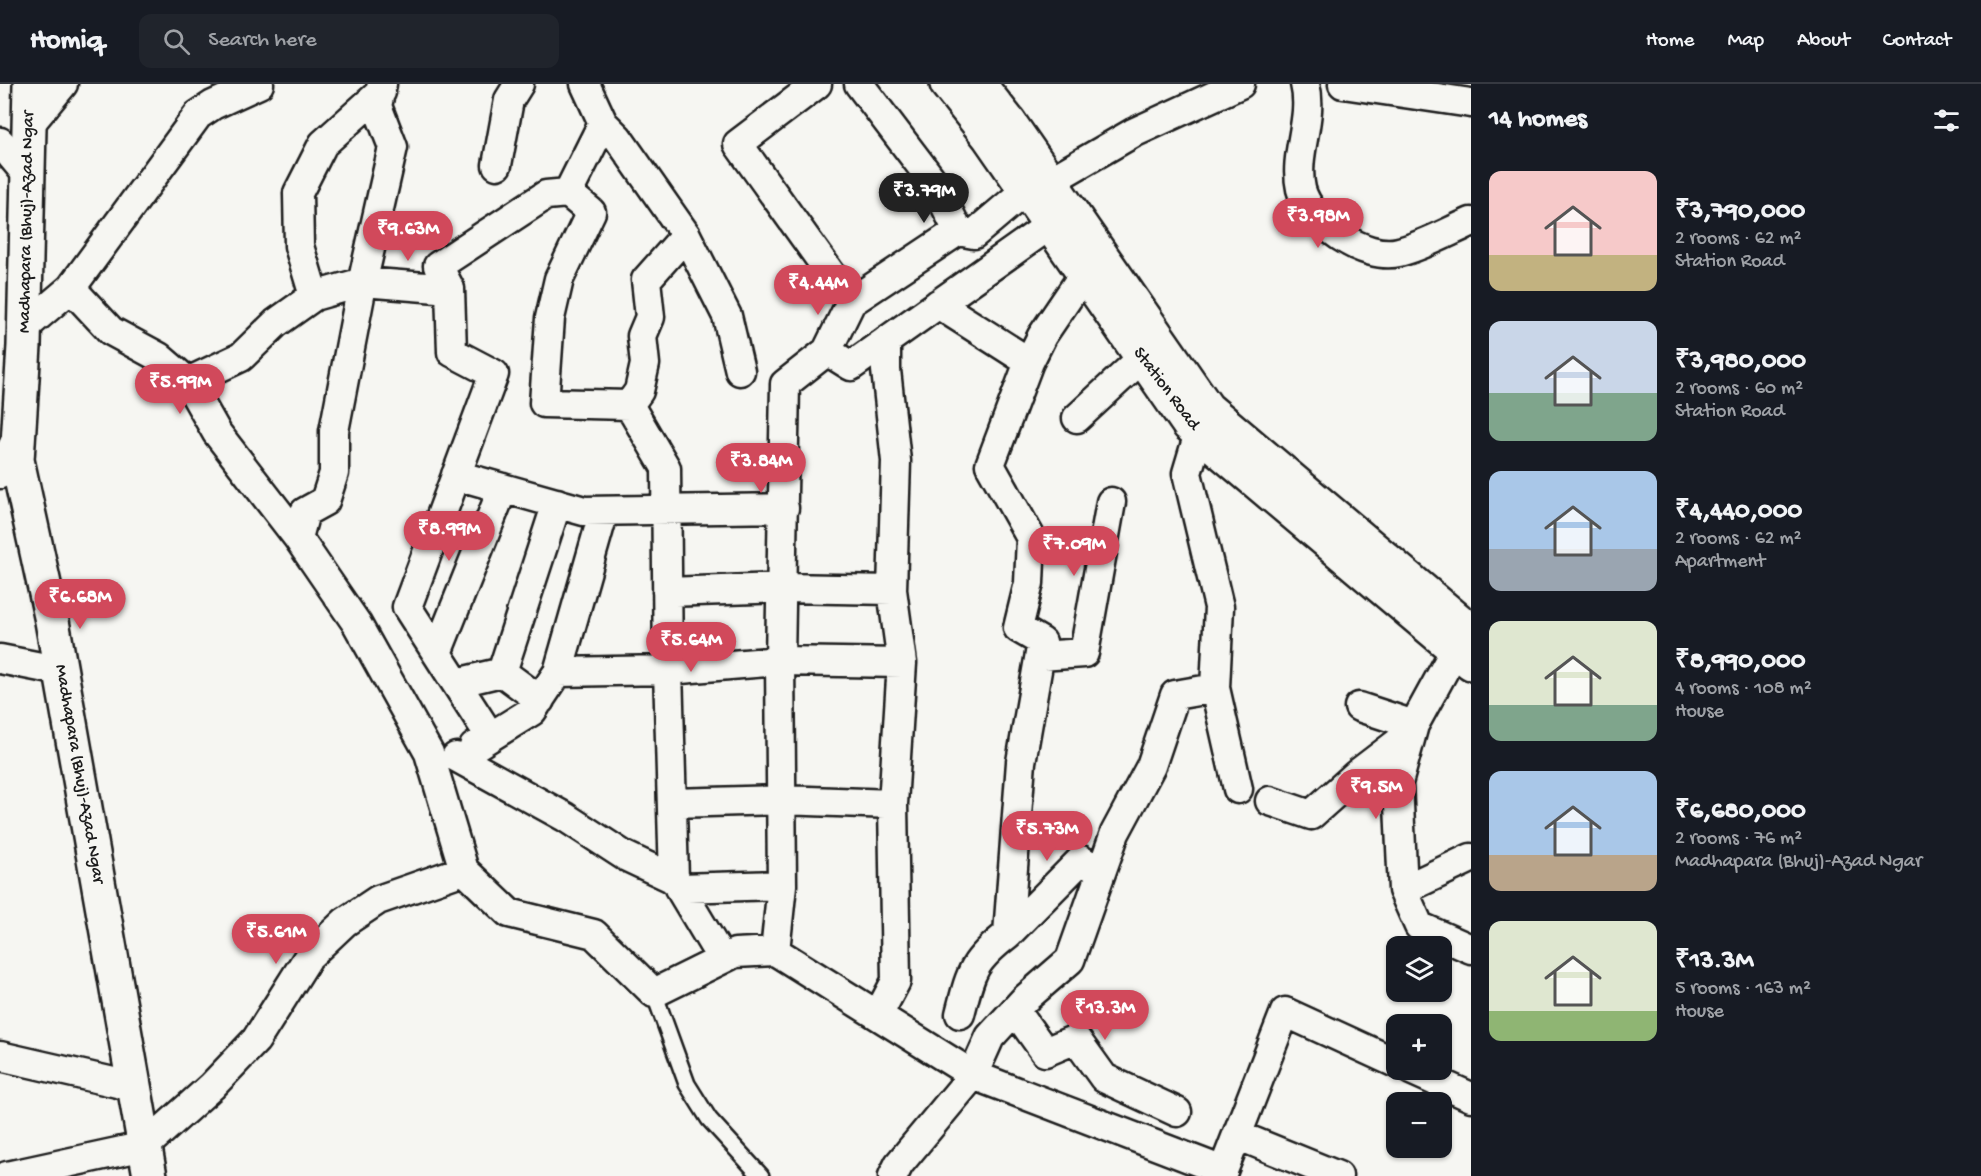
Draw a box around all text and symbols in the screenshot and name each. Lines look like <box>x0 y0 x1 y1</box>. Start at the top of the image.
search box <box>139 14 559 68</box>
text: Homiq <box>30 25 103 58</box>
icon: search <box>160 25 193 58</box>
text: Search here <box>208 28 317 54</box>
text: Home <box>1646 29 1694 54</box>
text: Map <box>1727 29 1764 54</box>
text: About <box>1797 29 1850 54</box>
text: Contact <box>1883 29 1951 54</box>
icon: filters <box>1930 104 1963 137</box>
text: 14 homes <box>1489 105 1587 136</box>
street label: Madhapara (Bhuj)-Azad Ngar <box>15 109 39 333</box>
pin: ₹3.79M <box>875 173 973 224</box>
text: ₹3.79M <box>893 181 955 204</box>
icon: home <box>1537 195 1609 267</box>
text: ₹3,790,000 <box>1675 197 1805 228</box>
pin: ₹3.98M <box>1269 198 1367 249</box>
text: ₹3.98M <box>1287 206 1349 229</box>
pin: ₹9.63M <box>359 211 457 262</box>
text: ₹9.63M <box>377 219 439 242</box>
text: 2 rooms · 62 m² <box>1675 228 1802 251</box>
text: Station Road <box>1675 251 1784 274</box>
pin: ₹4.44M <box>769 265 867 316</box>
text: ₹4.44M <box>788 273 848 296</box>
street label: Station Road <box>1128 343 1205 436</box>
icon: home <box>1537 345 1609 417</box>
text: ₹3,980,000 <box>1675 347 1806 378</box>
pin: ₹5.99M <box>131 364 229 415</box>
text: ₹5.99M <box>149 372 211 395</box>
text: 2 rooms · 60 m² <box>1675 378 1803 401</box>
text: Station Road <box>1675 401 1784 424</box>
pin: ₹3.84M <box>712 443 810 494</box>
text: ₹3.84M <box>730 451 792 474</box>
icon: home <box>1537 495 1609 567</box>
text: ₹4,440,000 <box>1675 497 1802 528</box>
pin: ₹8.99M <box>400 511 498 562</box>
text: ₹8.99M <box>418 519 480 542</box>
pin: ₹7.09M <box>1025 526 1123 577</box>
text: 2 rooms · 62 m² <box>1675 528 1802 551</box>
text: ₹7.09M <box>1042 534 1106 557</box>
text: Apartment <box>1675 551 1765 574</box>
pin: ₹6.68M <box>31 579 129 630</box>
text: ₹6.68M <box>49 587 111 610</box>
pin: ₹5.64M <box>642 622 740 673</box>
text: ₹5.64M <box>660 630 722 653</box>
icon: home <box>1537 645 1609 717</box>
text: ₹8,990,000 <box>1675 647 1806 678</box>
street label: Madhapara (Bhuj)-Azad Ngar <box>49 663 109 887</box>
text: 4 rooms · 108 m² <box>1675 678 1812 701</box>
text: House <box>1675 701 1724 724</box>
pin: ₹9.5M <box>1334 769 1418 820</box>
text: ₹9.5M <box>1350 777 1402 800</box>
icon: home <box>1537 795 1609 867</box>
text: ₹6,680,000 <box>1675 797 1806 828</box>
pin: ₹5.73M <box>998 811 1096 862</box>
text: ₹5.73M <box>1016 819 1078 842</box>
text: 2 rooms · 76 m² <box>1675 828 1802 851</box>
text: Madhapara (Bhuj)-Azad Ngar <box>1675 851 1922 874</box>
pin: ₹5.61M <box>227 914 325 965</box>
text: ₹5.61M <box>246 922 306 945</box>
map controls <box>1386 936 1452 1158</box>
button: layers <box>1386 936 1452 1002</box>
icon: home <box>1537 945 1609 1017</box>
text: ₹13.3M <box>1675 947 1754 978</box>
text: 5 rooms · 163 m² <box>1675 978 1811 1001</box>
pin: ₹13.3M <box>1056 990 1154 1041</box>
text: ₹13.3M <box>1075 998 1135 1021</box>
text: House <box>1675 1001 1724 1024</box>
button: + <box>1386 1014 1452 1080</box>
button: − <box>1386 1092 1452 1158</box>

